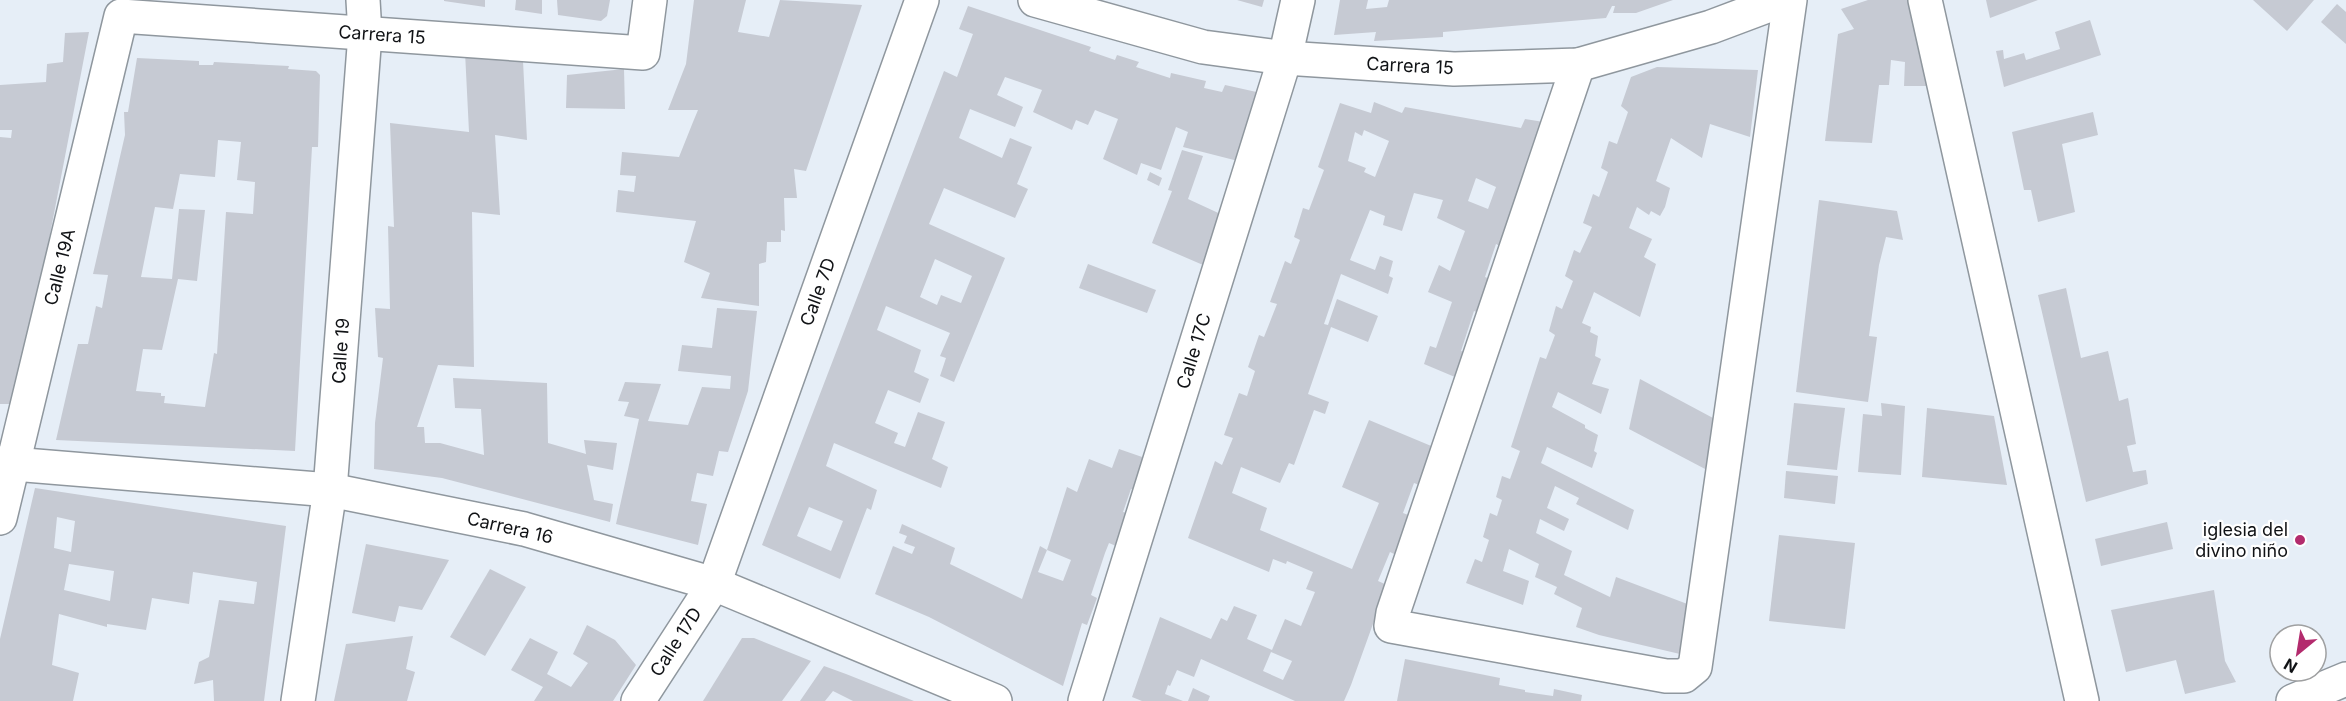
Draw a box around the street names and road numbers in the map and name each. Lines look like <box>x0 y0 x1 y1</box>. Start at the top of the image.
street label: Carrera 15 <box>338 21 426 48</box>
street label: Carrera 15 <box>1366 53 1454 78</box>
street label: Calle 19A <box>40 226 79 307</box>
street label: Calle 7D <box>796 255 839 329</box>
street label: Calle 17C <box>1172 310 1215 391</box>
street label: Calle 19 <box>328 317 353 385</box>
street label: Carrera 16 <box>465 507 555 548</box>
street label: Calle 17D <box>646 603 706 680</box>

